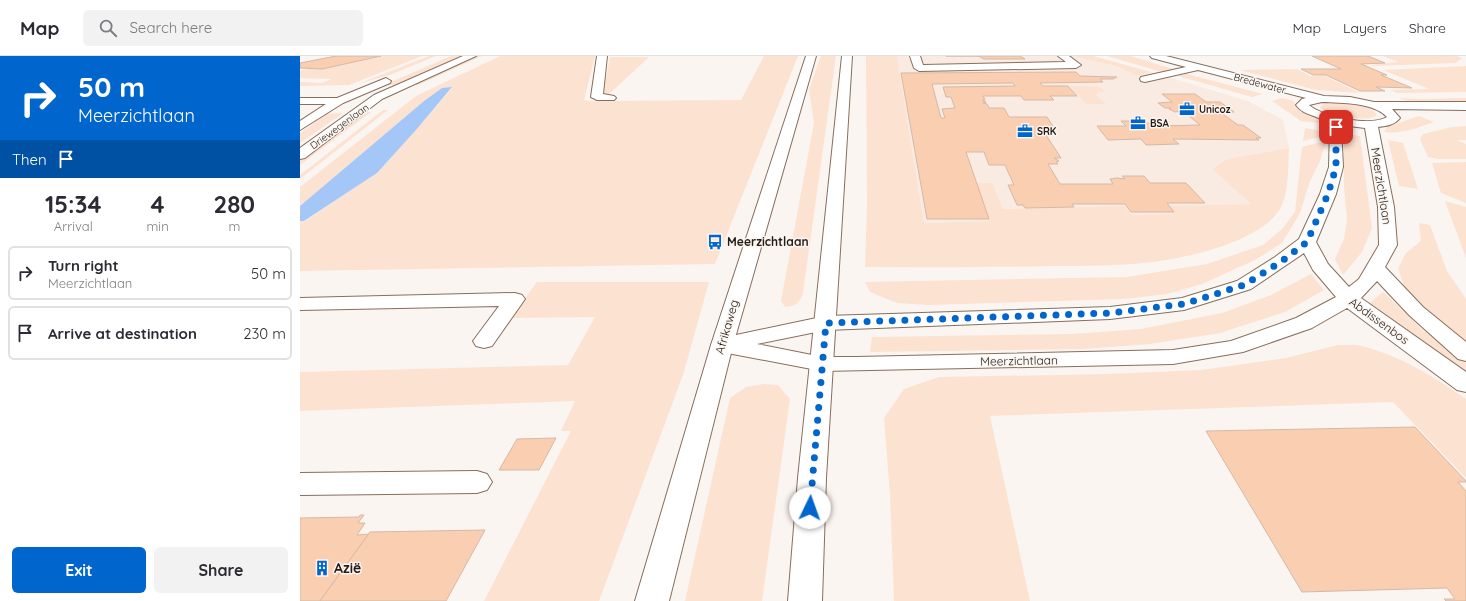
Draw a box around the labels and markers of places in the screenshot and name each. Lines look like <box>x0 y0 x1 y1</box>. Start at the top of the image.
office icon: Unicoz <box>1178 100 1196 118</box>
place label: Unicoz <box>1199 103 1231 116</box>
pin <box>1319 110 1353 144</box>
office icon: BSA <box>1129 114 1147 132</box>
place label: BSA <box>1150 117 1170 130</box>
office icon: SRK <box>1016 122 1034 140</box>
place label: SRK <box>1037 125 1057 138</box>
bus stop icon: Meerzichtlaan <box>706 233 724 251</box>
place label: Meerzichtlaan <box>727 234 809 249</box>
building icon: Azië <box>313 559 331 577</box>
place label: Azië <box>334 559 361 577</box>

